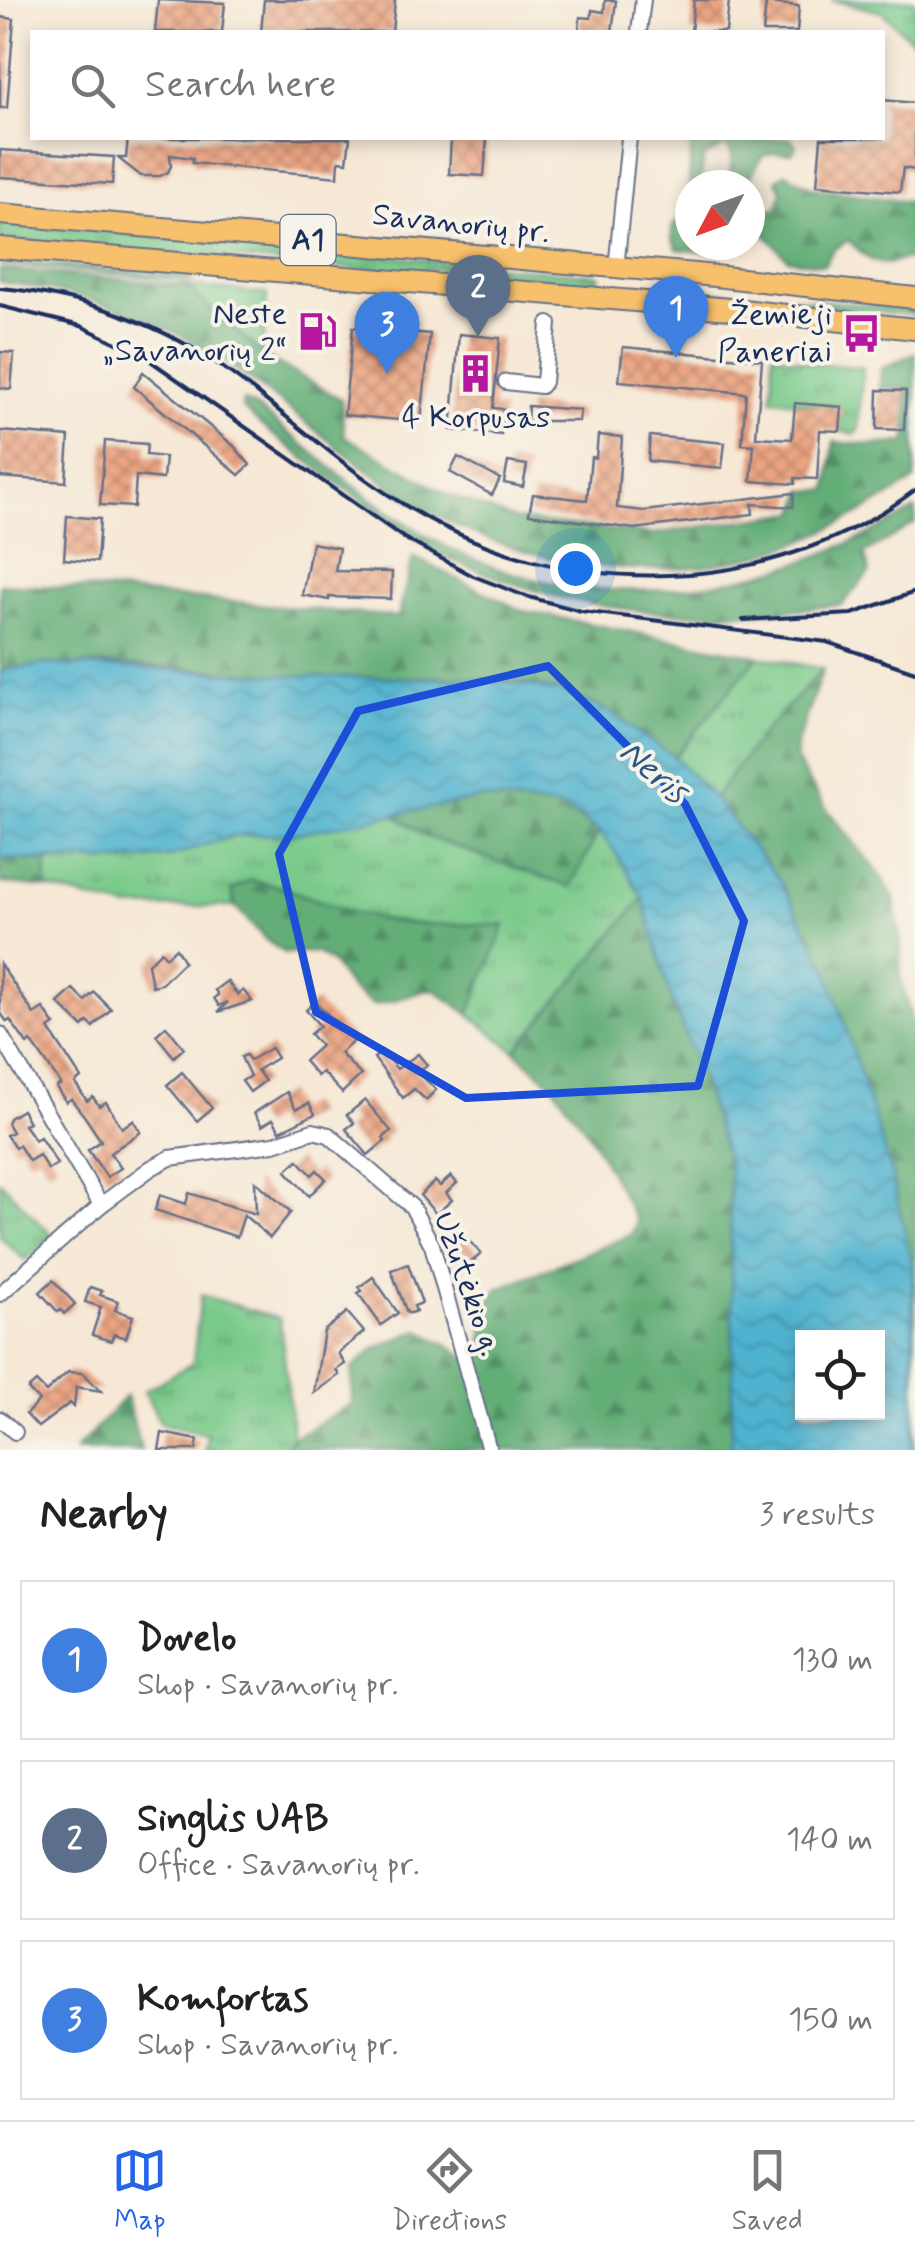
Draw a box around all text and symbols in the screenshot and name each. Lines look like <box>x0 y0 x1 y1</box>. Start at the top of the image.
search box <box>30 30 885 140</box>
icon: search <box>65 58 120 113</box>
text: Search here <box>145 61 336 110</box>
north arrow <box>675 170 765 260</box>
street label: Savanorių pr. <box>370 194 552 254</box>
road number: A1 <box>280 215 336 265</box>
pin: 2 <box>446 255 510 337</box>
pin: 1 <box>644 276 708 358</box>
pin: 3 <box>354 292 420 374</box>
place label: Neste „Savanorių 2“ <box>102 293 287 372</box>
place label: Žemieji Paneriai <box>718 294 832 373</box>
fuel station icon: Neste „Savanorių 2“ <box>296 311 338 353</box>
bus stop icon: Žemieji Paneriai <box>841 312 883 354</box>
building icon: 4 Korpusas <box>455 352 497 394</box>
place label: 4 Korpusas <box>402 397 550 439</box>
your location <box>550 543 601 594</box>
water label: Neris <box>609 730 699 816</box>
street label: Užutėkio g. <box>423 1206 511 1362</box>
map controls <box>795 1330 885 1420</box>
button: locate <box>795 1330 885 1420</box>
text: Nearby <box>40 1488 168 1543</box>
text: 3 results <box>759 1494 875 1536</box>
text: Dovelo <box>137 1615 236 1664</box>
text: 1 <box>67 1639 82 1681</box>
text: 130 m <box>792 1639 873 1681</box>
text: Shop · Savanorių pr. <box>137 1664 398 1706</box>
text: Singlis UAB <box>137 1795 328 1844</box>
text: 2 <box>67 1819 82 1861</box>
text: 140 m <box>786 1819 873 1861</box>
text: Office · Savanorių pr. <box>137 1844 420 1886</box>
text: Komfortas <box>137 1975 308 2024</box>
text: 3 <box>67 1999 82 2041</box>
text: 150 m <box>788 1999 873 2041</box>
text: Shop · Savanorių pr. <box>137 2024 398 2066</box>
tab: Map <box>112 2143 167 2240</box>
tab: Directions <box>392 2143 507 2240</box>
tab: Saved <box>732 2143 803 2240</box>

